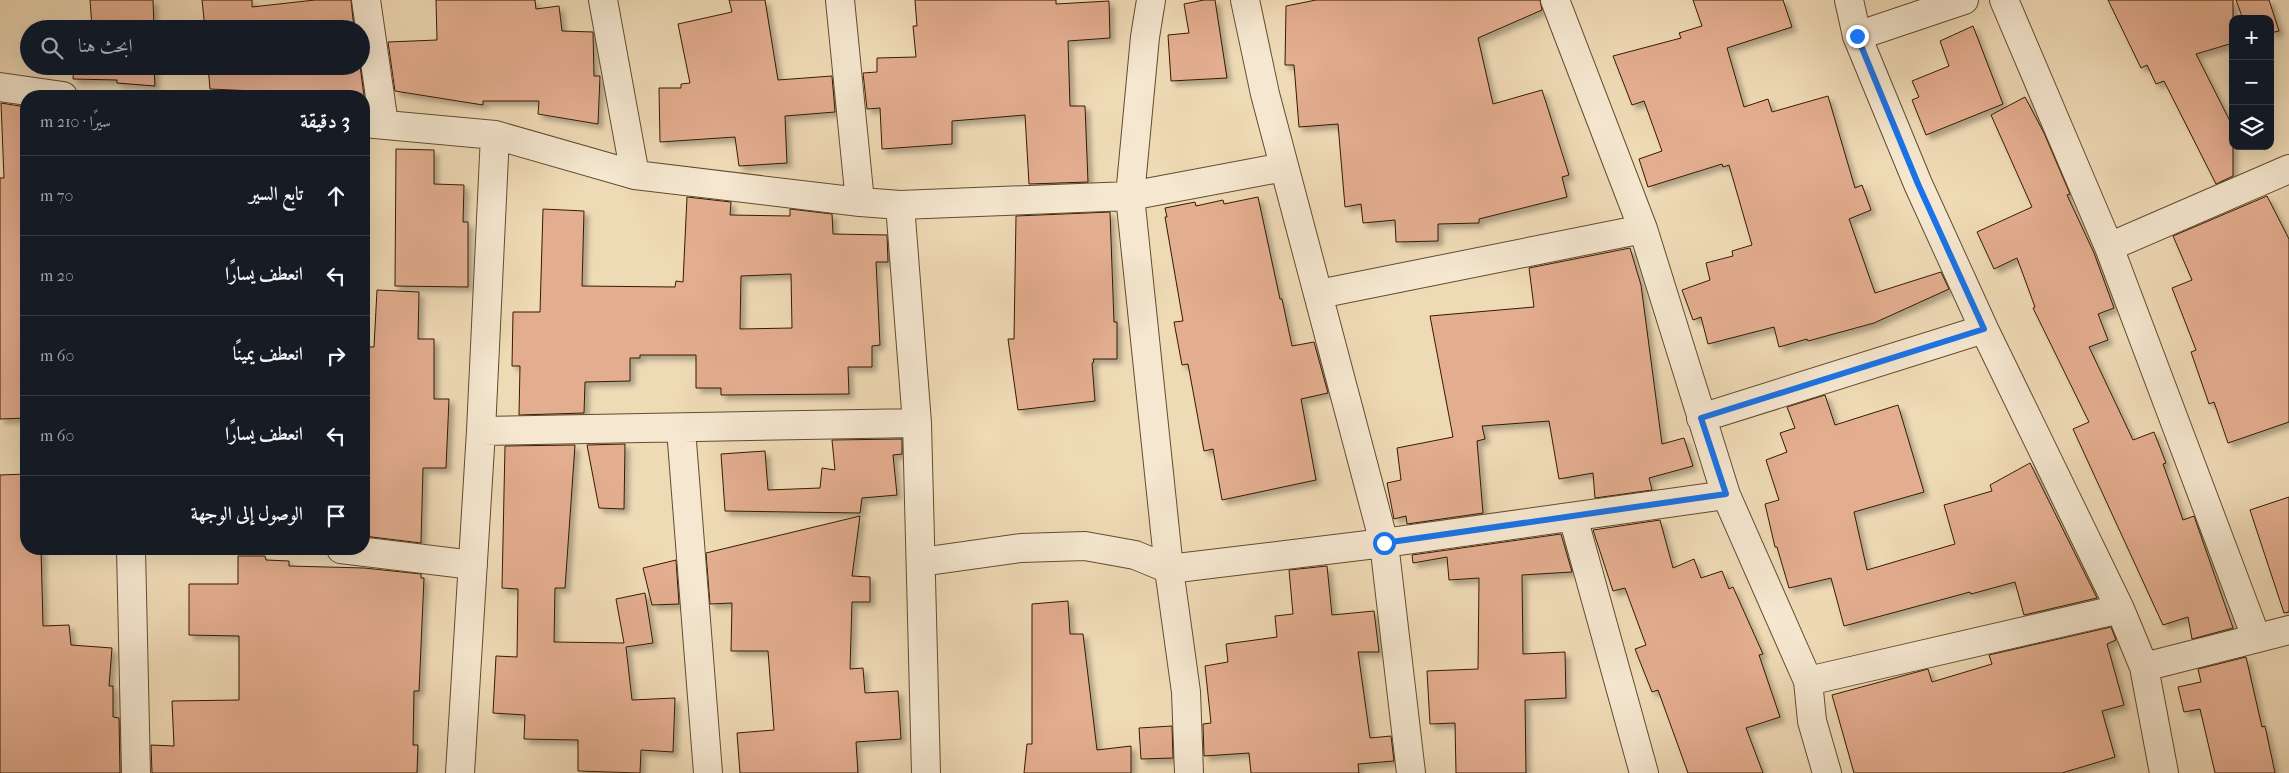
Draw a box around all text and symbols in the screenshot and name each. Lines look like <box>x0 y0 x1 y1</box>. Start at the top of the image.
map controls <box>2229 15 2274 150</box>
button: + <box>2229 15 2274 60</box>
search box <box>20 20 370 75</box>
route end <box>1846 25 1869 48</box>
icon: search <box>38 34 66 62</box>
text: ابحث هنا <box>78 35 133 57</box>
button: − <box>2229 60 2274 105</box>
button: layers <box>2229 105 2274 150</box>
text: 3 دقيقة <box>300 109 350 133</box>
text: سيرًا · 210 m <box>40 112 111 131</box>
icon: ahead <box>322 182 350 210</box>
text: تابع السير <box>249 183 303 205</box>
text: 70 m <box>40 186 73 205</box>
icon: left <box>322 262 350 290</box>
text: انعطف يسارًا <box>225 263 303 285</box>
text: 20 m <box>40 266 74 285</box>
icon: right <box>322 342 350 370</box>
text: انعطف يمينًا <box>233 343 303 365</box>
text: 60 m <box>40 346 74 365</box>
icon: left <box>322 422 350 450</box>
text: انعطف يسارًا <box>225 423 303 445</box>
text: 60 m <box>40 426 74 445</box>
icon: arrive <box>322 502 350 530</box>
text: الوصول إلى الوجهة <box>191 503 303 525</box>
route start <box>1373 532 1396 555</box>

